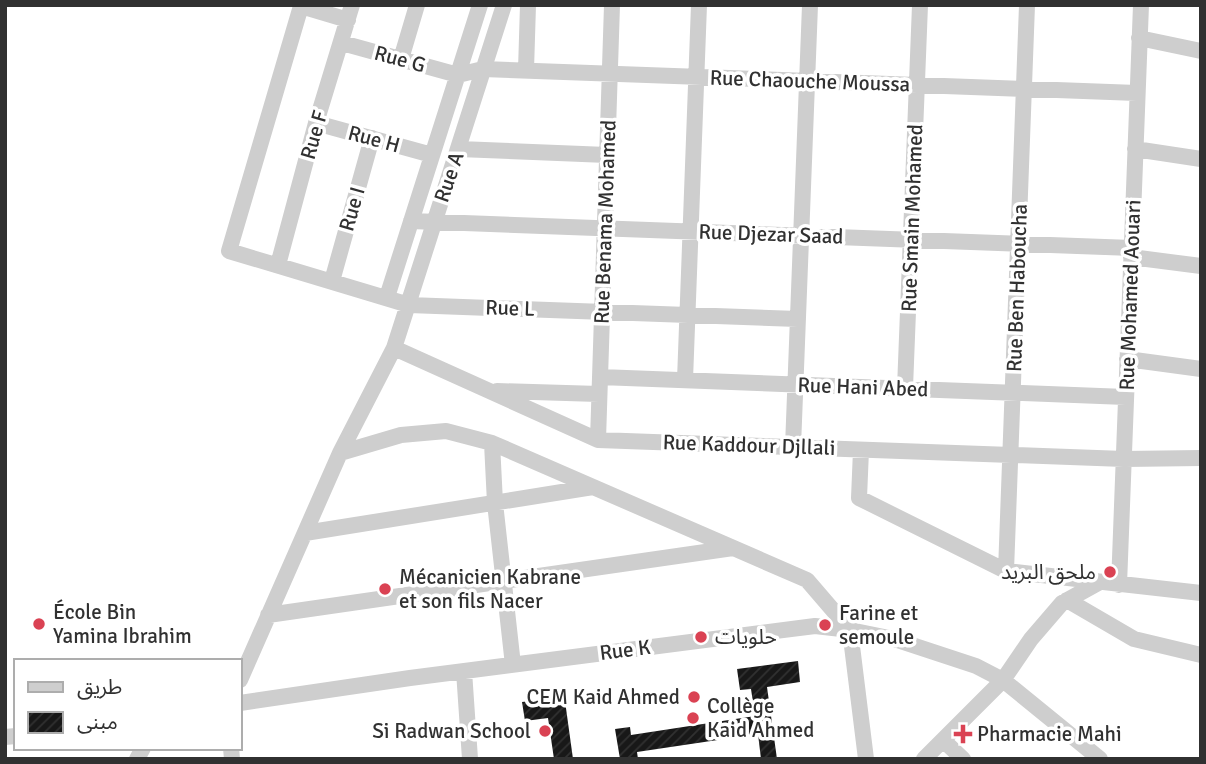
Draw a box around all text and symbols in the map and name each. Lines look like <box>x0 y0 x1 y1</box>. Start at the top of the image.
street label: Rue G <box>371 40 429 78</box>
street label: Rue Chaouche Moussa <box>709 65 911 97</box>
street label: Rue F <box>295 107 333 162</box>
street label: Rue Benama Mohamed <box>588 119 622 325</box>
street label: Rue H <box>345 120 403 158</box>
street label: Rue Smain Mohamed <box>896 124 928 312</box>
street label: Rue A <box>428 148 470 206</box>
street label: Rue I <box>333 184 371 234</box>
street label: Rue Mohamed Aouari <box>1114 199 1146 391</box>
street label: Rue Ben Haboucha <box>1001 203 1033 373</box>
street label: Rue Djezar Saad <box>698 218 844 250</box>
street label: Rue L <box>485 294 535 322</box>
street label: Rue Hani Abed <box>797 372 929 402</box>
street label: Rue Kaddour Djllali <box>662 429 836 461</box>
place label: ملحق البريد <box>1001 559 1096 585</box>
place label: Mécanicien Kabrane et son fils Nacer <box>399 564 581 614</box>
marker: ملحق البريد <box>1102 564 1118 580</box>
marker: Mécanicien Kabrane et son fils Nacer <box>377 581 393 597</box>
place label: École Bin Yamina Ibrahim <box>53 599 192 649</box>
place label: Farine et semoule <box>839 600 918 650</box>
marker: École Bin Yamina Ibrahim <box>31 616 47 632</box>
marker: Farine et semoule <box>817 617 833 633</box>
place label: حلويات <box>715 624 777 650</box>
marker: حلويات <box>693 629 709 645</box>
street label: Rue K <box>598 634 652 666</box>
legend <box>14 659 242 750</box>
text: طريق <box>77 674 122 700</box>
place label: CEM Kaid Ahmed <box>527 684 680 710</box>
marker: CEM Kaid Ahmed <box>686 689 702 705</box>
place label: Collège Kaid Ahmed <box>707 693 814 743</box>
text: مبنى <box>77 709 118 735</box>
marker: Collège Kaid Ahmed <box>685 710 701 726</box>
place label: Si Radwan School <box>372 718 531 744</box>
place label: Pharmacie Mahi <box>977 721 1122 747</box>
marker: Si Radwan School <box>537 723 553 739</box>
marker: Pharmacie Mahi <box>955 726 971 742</box>

